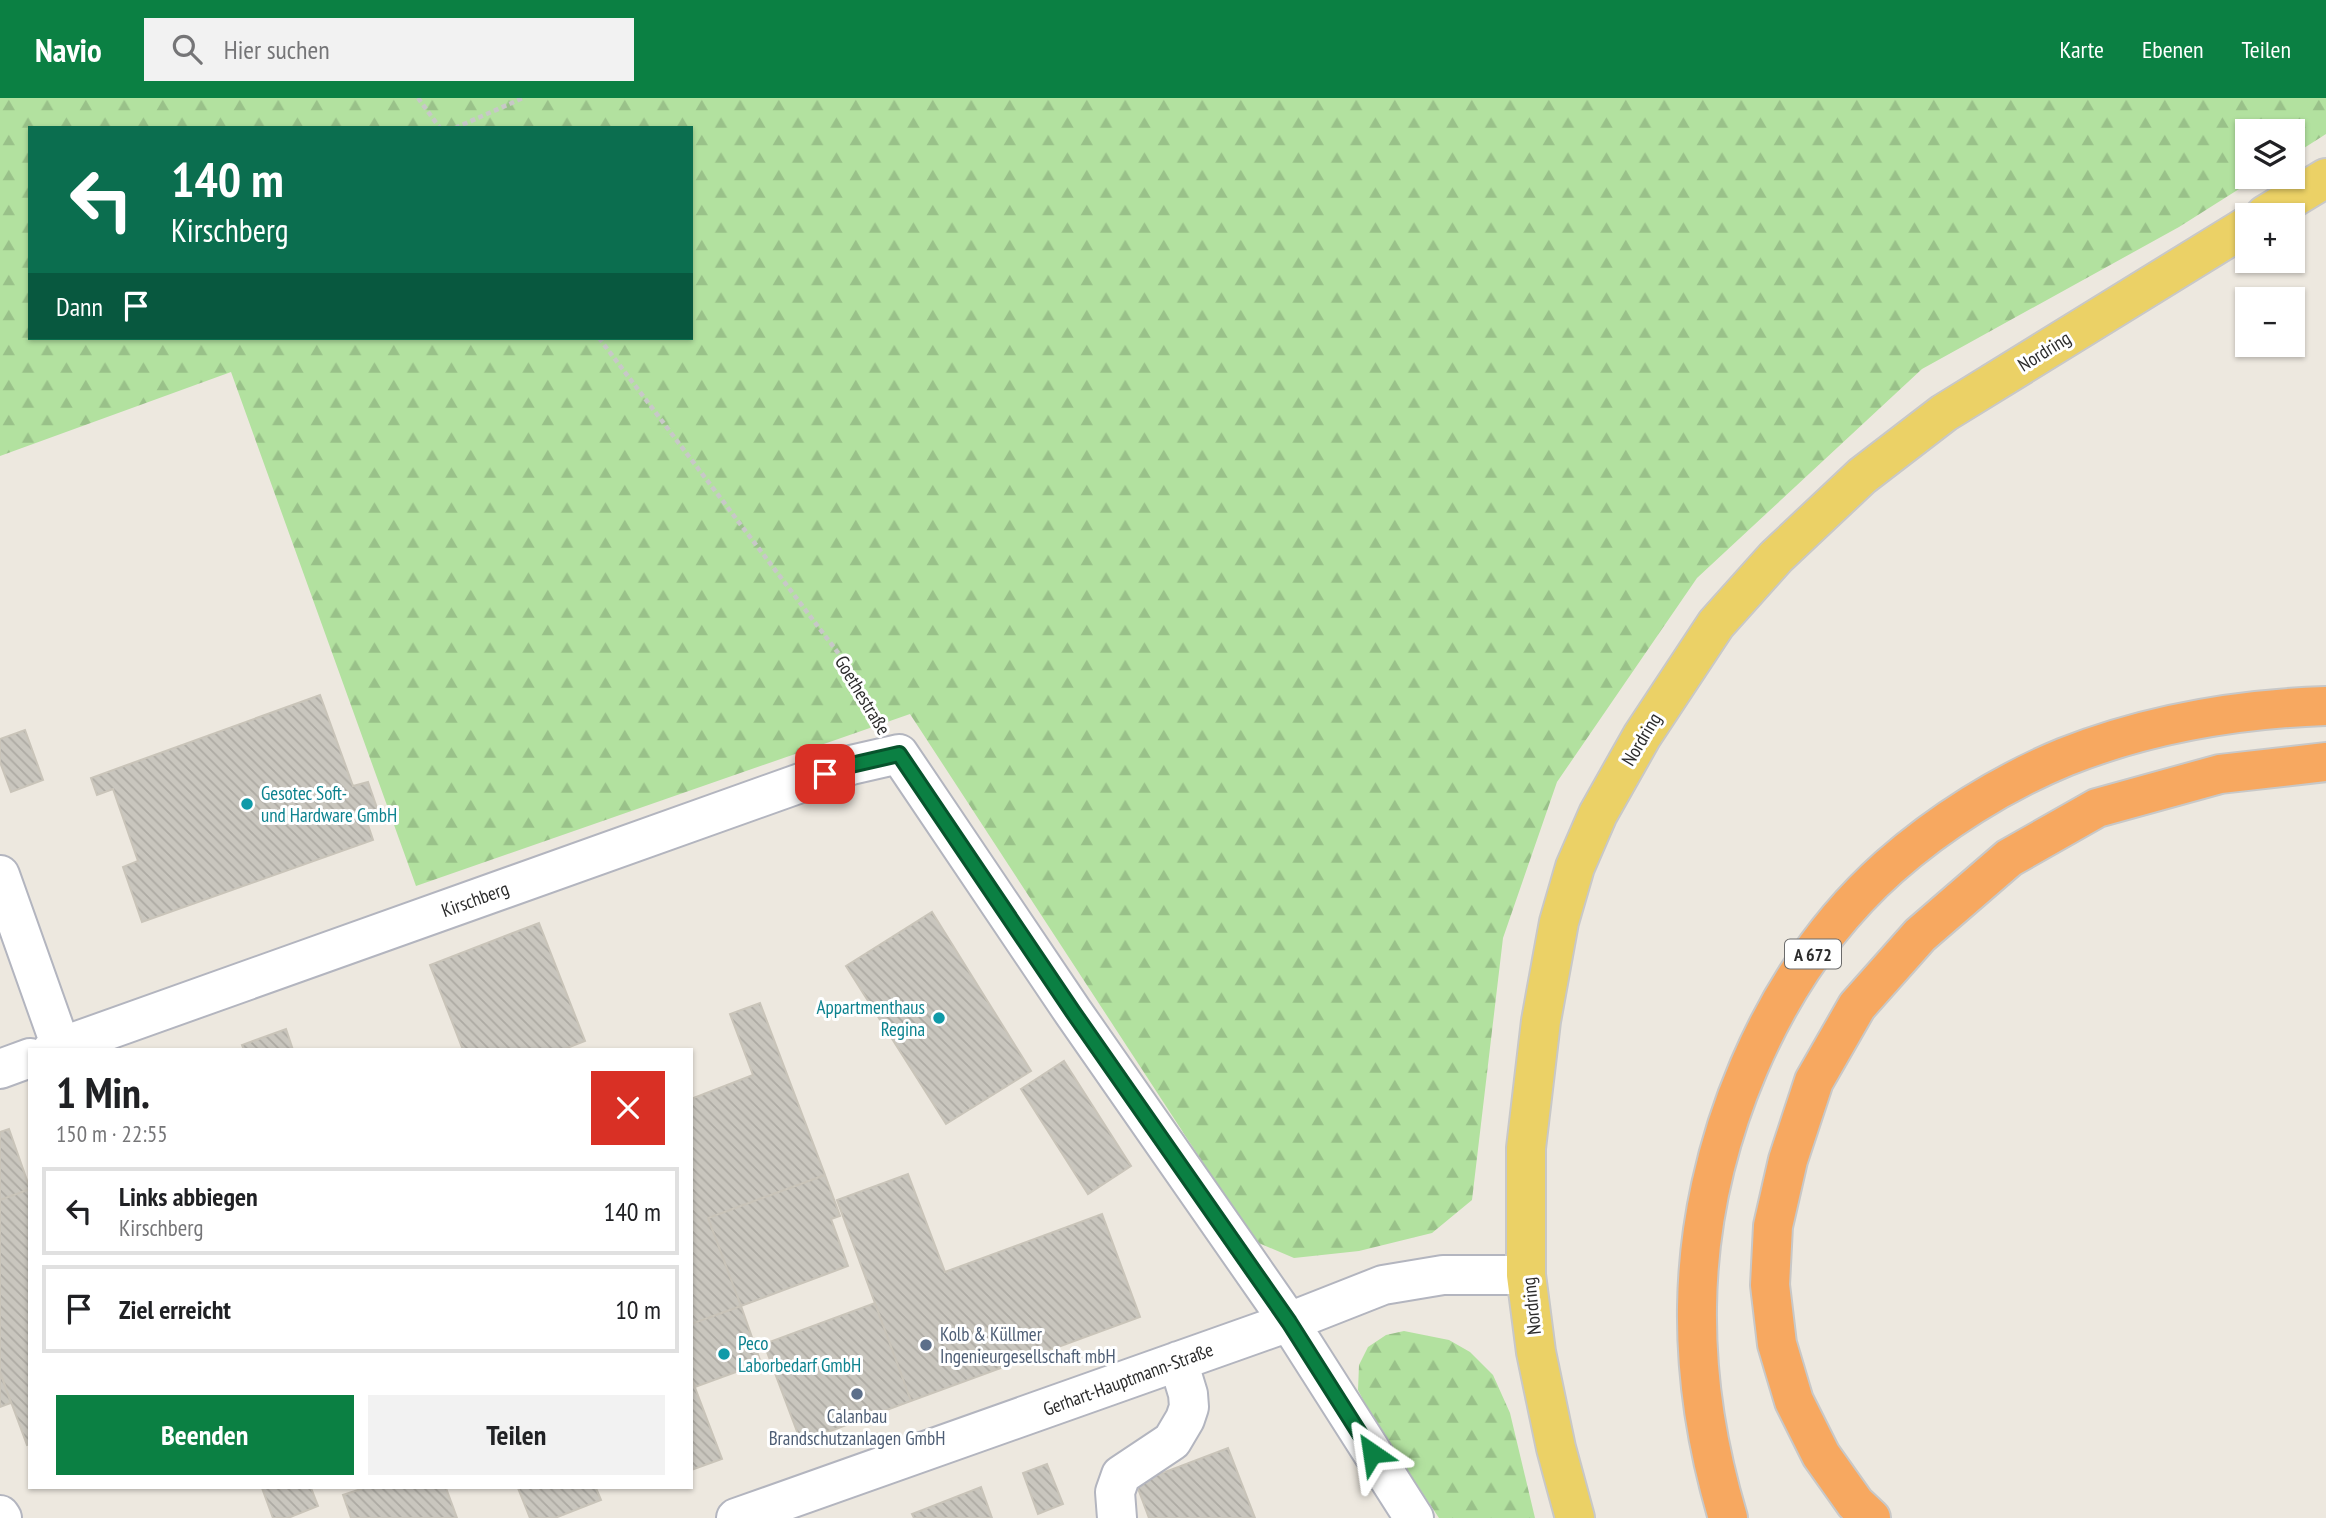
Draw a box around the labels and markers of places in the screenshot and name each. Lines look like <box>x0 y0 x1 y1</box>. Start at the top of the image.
pin <box>795 744 855 804</box>
place label: Gesotec Soft- und Hardware GmbH <box>261 781 397 827</box>
marker: Gesotec Soft- und Hardware GmbH <box>239 796 255 812</box>
place label: Appartmenthaus Regina <box>817 995 925 1041</box>
marker: Appartmenthaus Regina <box>931 1010 947 1026</box>
place label: Kolb & Küllmer Ingenieurgesellschaft mbH <box>940 1322 1116 1368</box>
place label: Peco Laborbedarf GmbH <box>738 1331 861 1377</box>
marker: Kolb & Küllmer Ingenieurgesellschaft mbH <box>918 1337 934 1353</box>
marker: Peco Laborbedarf GmbH <box>716 1346 732 1362</box>
marker: Calanbau Brandschutzanlagen GmbH <box>849 1386 865 1402</box>
place label: Calanbau Brandschutzanlagen GmbH <box>769 1404 945 1450</box>

